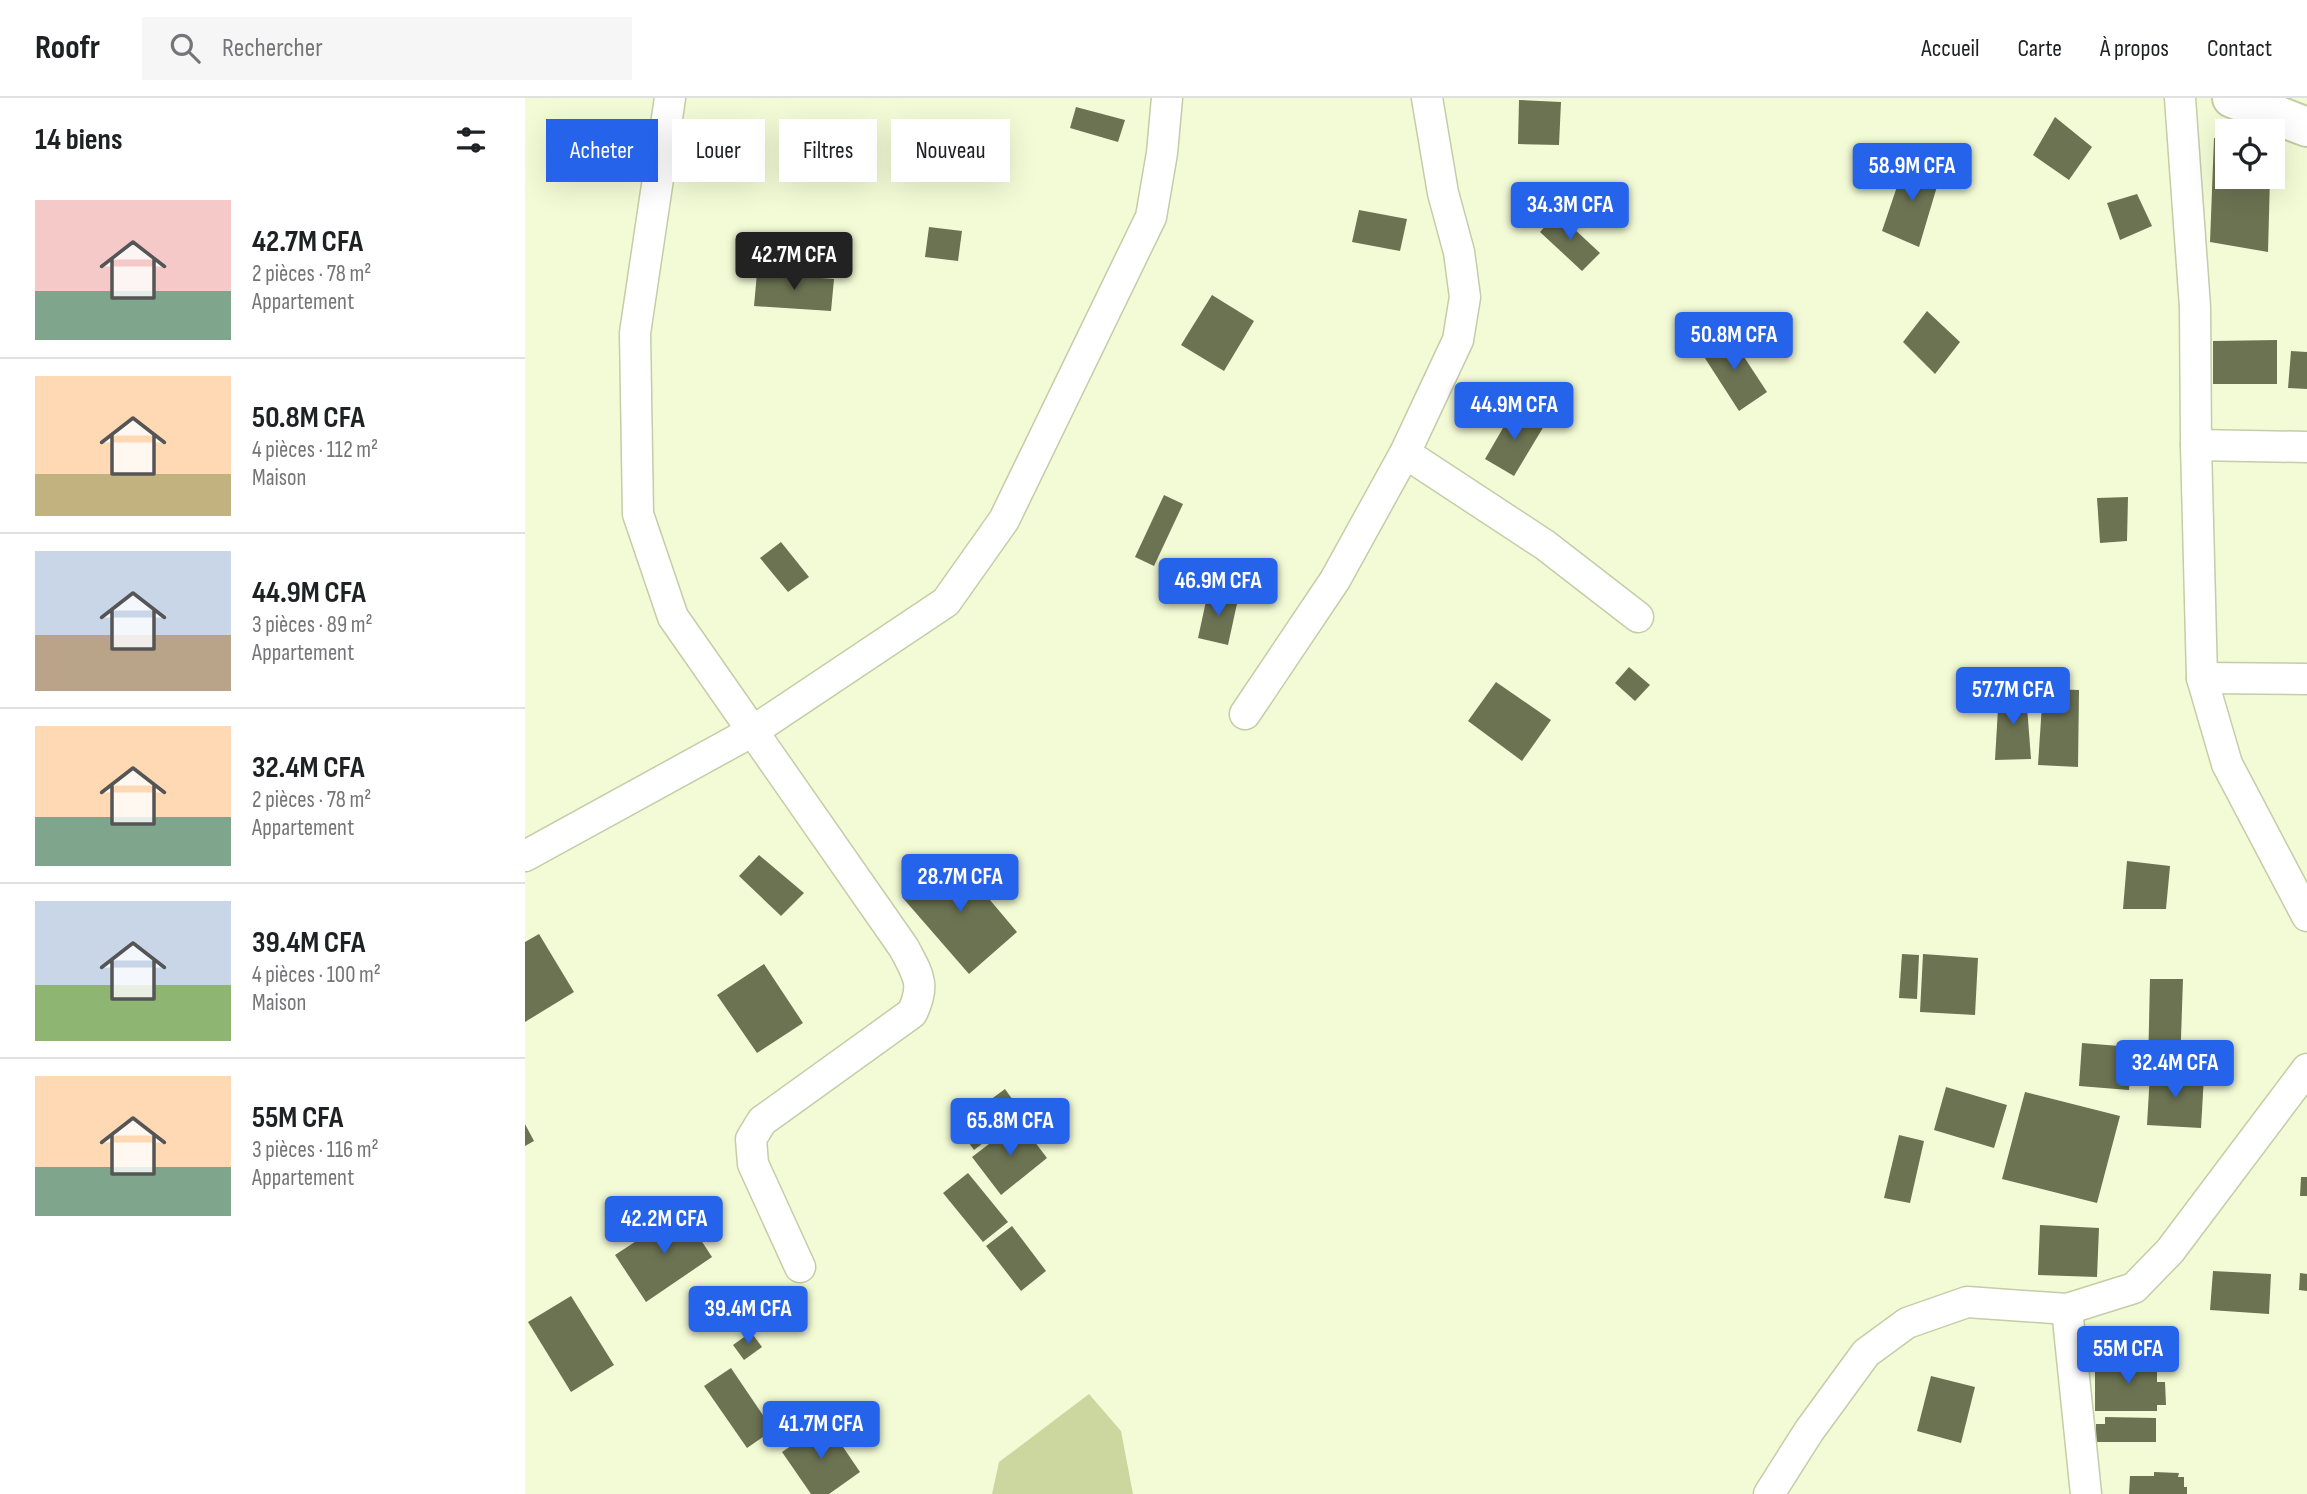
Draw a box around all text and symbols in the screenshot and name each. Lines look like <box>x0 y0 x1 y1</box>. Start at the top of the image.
search box <box>142 17 632 80</box>
text: Roofr <box>35 28 100 68</box>
icon: search <box>166 29 204 67</box>
text: Rechercher <box>222 33 323 64</box>
text: Accueil <box>1921 34 1980 63</box>
text: Carte <box>2018 34 2062 63</box>
text: À propos <box>2100 34 2169 63</box>
text: Contact <box>2207 34 2272 63</box>
chip: Acheter <box>546 119 658 182</box>
chip: Louer <box>672 119 765 182</box>
chip: Filtres <box>779 119 877 182</box>
chip: Nouveau <box>891 119 1010 182</box>
map controls <box>2215 119 2285 189</box>
button: locate <box>2215 119 2285 189</box>
icon: filters <box>452 121 490 159</box>
text: 14 biens <box>35 122 122 158</box>
pin: 58.9M CFA <box>1832 144 1992 203</box>
text: 58.9M CFA <box>1869 152 1955 180</box>
pin: 34.3M CFA <box>1490 183 1650 242</box>
text: 34.3M CFA <box>1527 191 1613 219</box>
text: 42.7M CFA <box>252 224 363 260</box>
icon: home <box>91 228 175 312</box>
pin: 42.7M CFA <box>714 232 874 292</box>
text: 42.7M CFA <box>751 241 837 269</box>
text: 2 pièces · 78 m² <box>252 260 371 288</box>
text: Appartement <box>252 288 354 316</box>
pin: 50.8M CFA <box>1654 313 1814 372</box>
text: 50.8M CFA <box>1691 321 1777 349</box>
pin: 44.9M CFA <box>1434 382 1594 442</box>
text: 44.9M CFA <box>1470 391 1558 419</box>
text: 50.8M CFA <box>252 400 365 436</box>
icon: home <box>91 404 175 488</box>
text: 4 pièces · 112 m² <box>252 436 378 464</box>
text: Maison <box>252 464 306 492</box>
pin: 46.9M CFA <box>1138 559 1298 618</box>
text: 46.9M CFA <box>1175 567 1261 595</box>
text: 44.9M CFA <box>252 575 366 611</box>
icon: home <box>91 579 175 663</box>
text: 3 pièces · 89 m² <box>252 611 373 639</box>
text: Appartement <box>252 639 354 667</box>
pin: 57.7M CFA <box>1933 668 2093 727</box>
text: 57.7M CFA <box>1972 676 2054 704</box>
text: 32.4M CFA <box>252 750 365 786</box>
icon: home <box>91 754 175 838</box>
text: 2 pièces · 78 m² <box>252 786 371 814</box>
text: Appartement <box>252 814 354 842</box>
pin: 28.7M CFA <box>880 854 1040 914</box>
text: 28.7M CFA <box>917 863 1003 891</box>
text: 39.4M CFA <box>252 925 365 961</box>
icon: home <box>91 929 175 1013</box>
text: 4 pièces · 100 m² <box>252 961 381 989</box>
text: Maison <box>252 989 306 1017</box>
pin: 32.4M CFA <box>2095 1040 2255 1100</box>
text: 32.4M CFA <box>2132 1049 2218 1077</box>
pin: 65.8M CFA <box>930 1098 1090 1158</box>
text: 55M CFA <box>252 1100 343 1136</box>
icon: home <box>91 1104 175 1188</box>
text: 65.8M CFA <box>967 1107 1053 1135</box>
text: 3 pièces · 116 m² <box>252 1136 379 1164</box>
text: Appartement <box>252 1164 354 1192</box>
pin: 42.2M CFA <box>584 1196 744 1256</box>
text: 42.2M CFA <box>621 1205 707 1233</box>
pin: 39.4M CFA <box>668 1286 828 1346</box>
text: 39.4M CFA <box>705 1295 791 1323</box>
pin: 55M CFA <box>2063 1326 2193 1386</box>
text: 55M CFA <box>2093 1335 2163 1363</box>
pin: 41.7M CFA <box>741 1402 901 1461</box>
text: 41.7M CFA <box>779 1410 863 1438</box>

